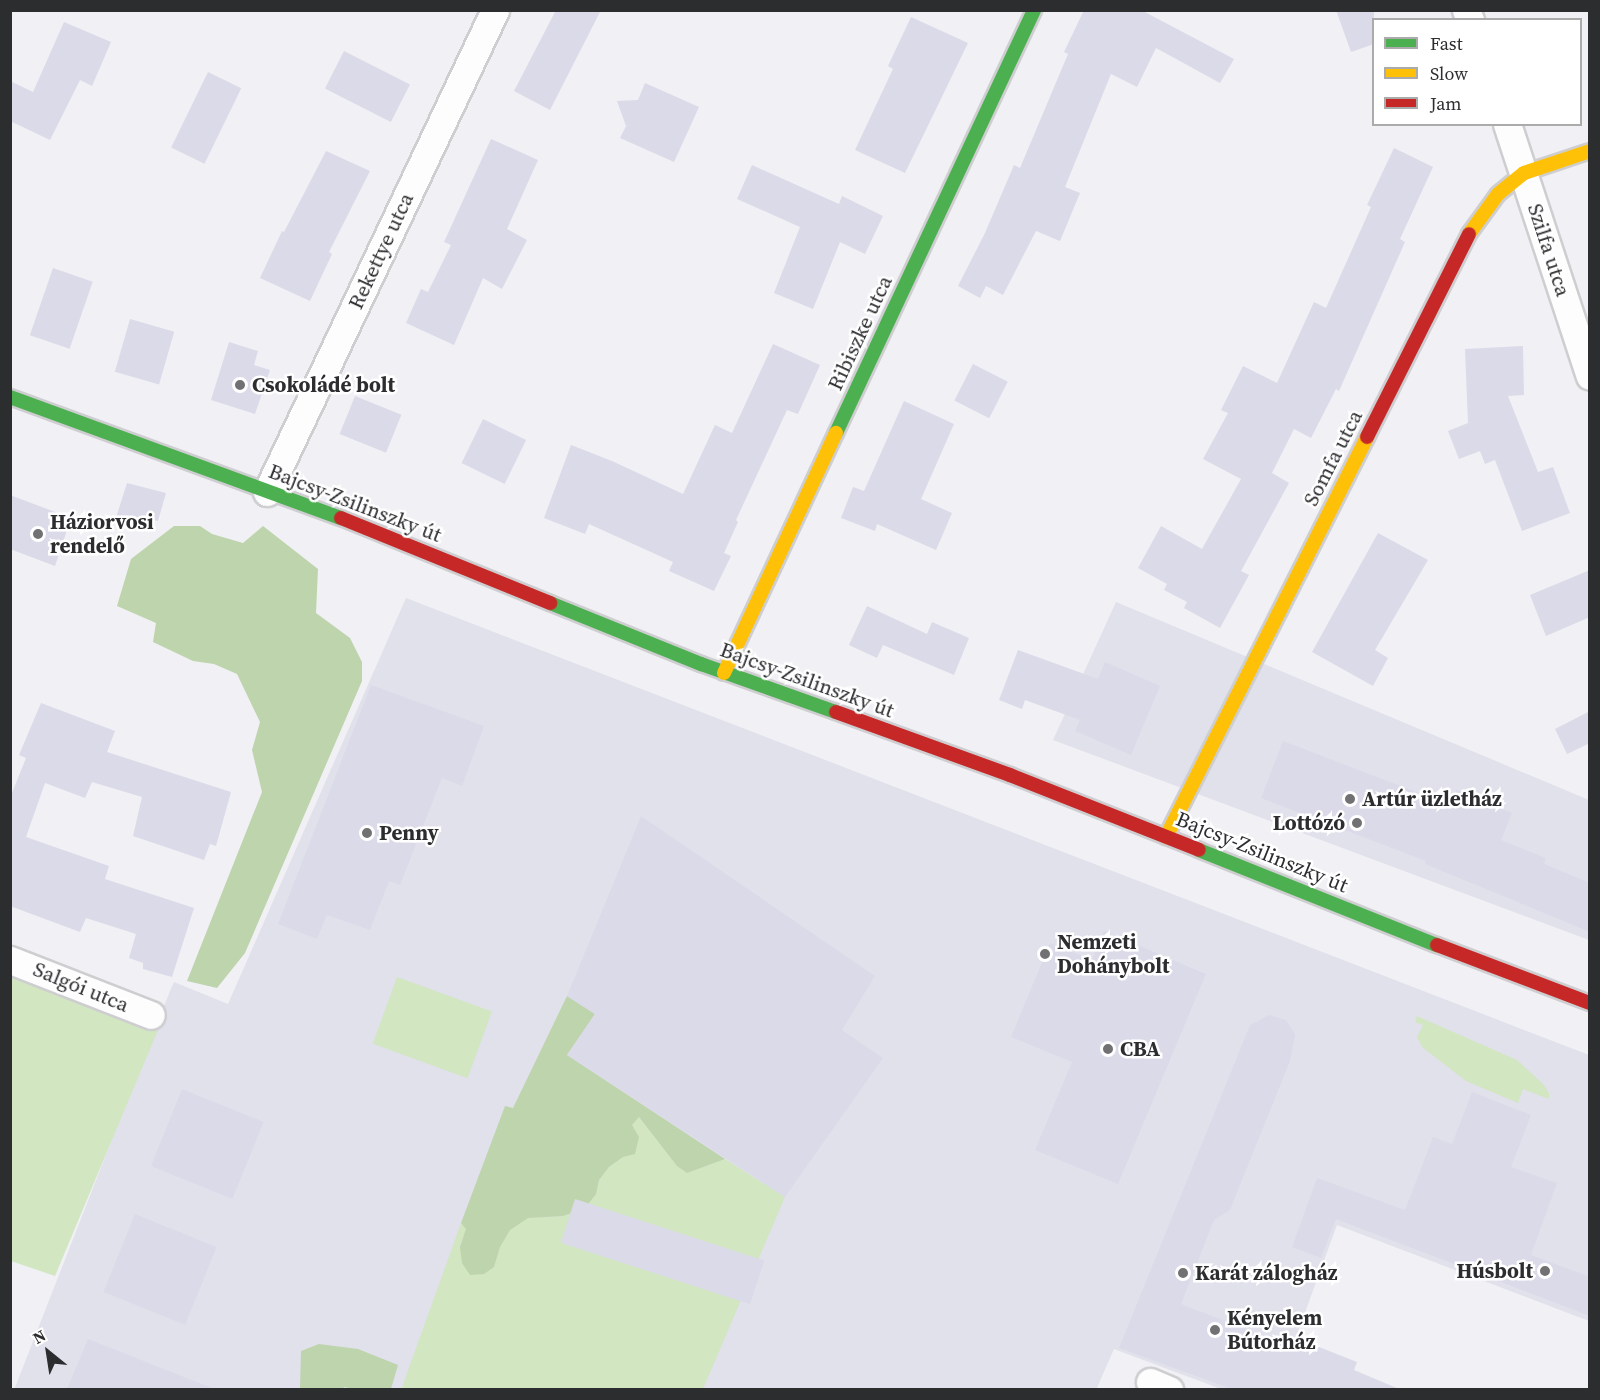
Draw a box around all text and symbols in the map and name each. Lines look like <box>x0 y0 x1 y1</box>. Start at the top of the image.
legend <box>1372 18 1582 126</box>
text: Fast <box>1430 31 1463 56</box>
text: Slow <box>1430 61 1468 86</box>
text: Jam <box>1430 91 1462 116</box>
street label: Rekettye utca <box>343 189 419 313</box>
street label: Szilfa utca <box>1522 201 1576 299</box>
street label: Ribiszke utca <box>822 272 898 394</box>
place label: Csokoládé bolt <box>252 372 395 398</box>
marker: Csokoládé bolt <box>233 378 247 392</box>
street label: Somfa utca <box>1298 406 1368 510</box>
street label: Bajcsy-Zsilinszky út <box>265 458 445 548</box>
place label: Háziorvosi rendelő <box>50 509 154 559</box>
marker: Háziorvosi rendelő <box>31 527 45 541</box>
street label: Bajcsy-Zsilinszky út <box>717 637 897 723</box>
place label: Artúr üzletház <box>1362 786 1502 812</box>
marker: Artúr üzletház <box>1343 792 1357 806</box>
street label: Bajcsy-Zsilinszky út <box>1172 806 1352 898</box>
place label: Lottózó <box>1273 810 1345 836</box>
marker: Lottózó <box>1350 816 1364 830</box>
place label: Penny <box>379 820 439 846</box>
marker: Penny <box>360 826 374 840</box>
place label: Nemzeti Dohánybolt <box>1057 929 1170 979</box>
marker: Nemzeti Dohánybolt <box>1038 947 1052 961</box>
street label: Salgói utca <box>30 956 132 1018</box>
place label: CBA <box>1120 1036 1160 1062</box>
marker: CBA <box>1101 1042 1115 1056</box>
place label: Húsbolt <box>1457 1258 1533 1284</box>
place label: Karát zálogház <box>1195 1260 1338 1286</box>
marker: Húsbolt <box>1538 1264 1552 1278</box>
marker: Karát zálogház <box>1176 1266 1190 1280</box>
place label: Kényelem Bútorház <box>1227 1305 1322 1355</box>
north arrow <box>18 1322 78 1382</box>
marker: Kényelem Bútorház <box>1208 1323 1222 1337</box>
text: N <box>28 1324 50 1349</box>

